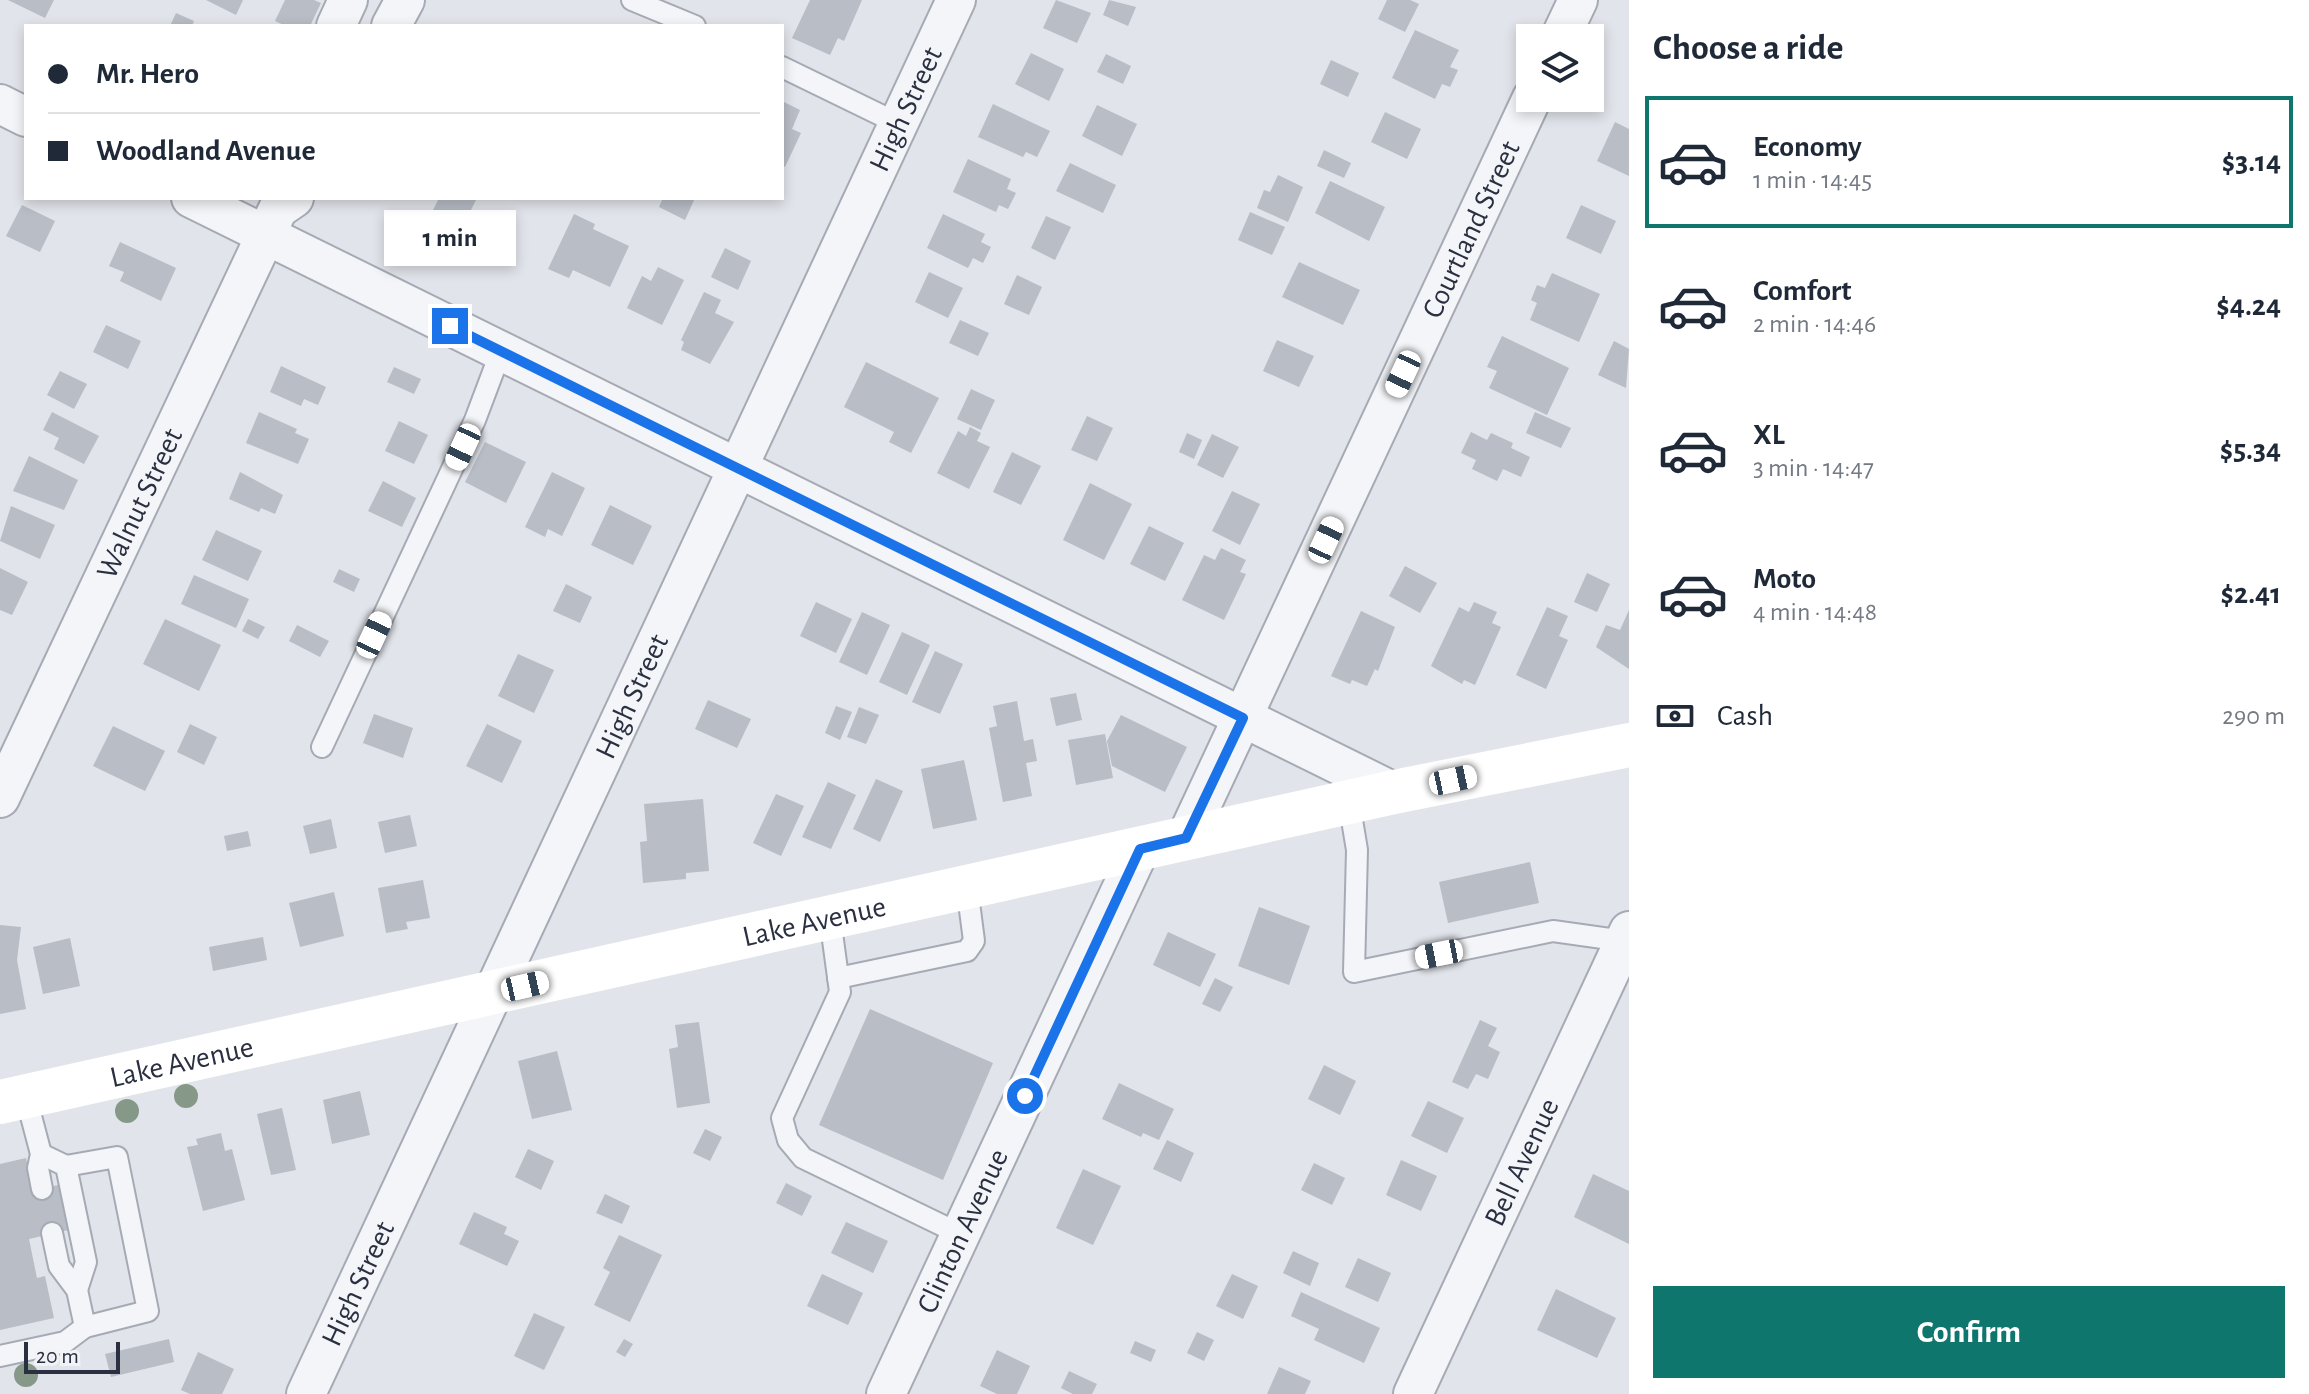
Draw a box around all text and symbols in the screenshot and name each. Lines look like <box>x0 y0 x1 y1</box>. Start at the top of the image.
map controls <box>1516 24 1604 112</box>
button: layers <box>1516 24 1604 112</box>
text: Choose a ride <box>1653 30 1843 66</box>
street label: High Street <box>864 42 948 176</box>
text: Mr. Hero <box>96 59 199 89</box>
icon: car <box>1657 126 1729 198</box>
text: Economy <box>1753 132 1862 162</box>
text: Woodland Avenue <box>96 136 316 166</box>
street label: Courtland Street <box>1417 136 1526 323</box>
text: $3.14 <box>2222 147 2281 177</box>
text: 1 min · 14:45 <box>1753 167 1872 193</box>
callout: 1 min <box>384 210 516 266</box>
text: 1 min <box>423 225 477 251</box>
icon: car <box>1657 270 1729 342</box>
text: Comfort <box>1753 276 1852 306</box>
text: $4.24 <box>2216 291 2281 321</box>
route end <box>432 308 468 344</box>
text: 2 min · 14:46 <box>1753 311 1876 337</box>
car <box>1382 347 1424 401</box>
icon: car <box>1657 414 1729 486</box>
car <box>442 420 484 474</box>
text: XL <box>1753 420 1785 450</box>
street label: Walnut Street <box>92 423 188 583</box>
text: $5.34 <box>2220 435 2281 465</box>
text: 3 min · 14:47 <box>1753 455 1874 481</box>
car <box>1305 513 1347 567</box>
icon: car <box>1657 558 1729 630</box>
text: Moto <box>1753 564 1816 594</box>
text: $2.41 <box>2221 579 2281 609</box>
text: 4 min · 14:48 <box>1753 599 1877 625</box>
car <box>353 608 395 662</box>
street label: High Street <box>590 629 674 763</box>
icon: cash <box>1653 694 1697 738</box>
text: Cash <box>1717 701 1773 731</box>
text: 290 m <box>2222 703 2285 729</box>
car <box>1427 763 1479 797</box>
street label: Lake Avenue <box>740 891 889 952</box>
car <box>1413 938 1465 970</box>
car <box>499 969 551 1003</box>
street label: Lake Avenue <box>107 1032 256 1093</box>
route start <box>1007 1078 1043 1114</box>
street label: Bell Avenue <box>1480 1094 1565 1231</box>
street label: Clinton Avenue <box>912 1145 1014 1318</box>
street label: High Street <box>317 1217 400 1351</box>
button: Confirm <box>1653 1286 2285 1378</box>
scale bar <box>24 1338 120 1374</box>
text: 20 m <box>36 1345 79 1367</box>

